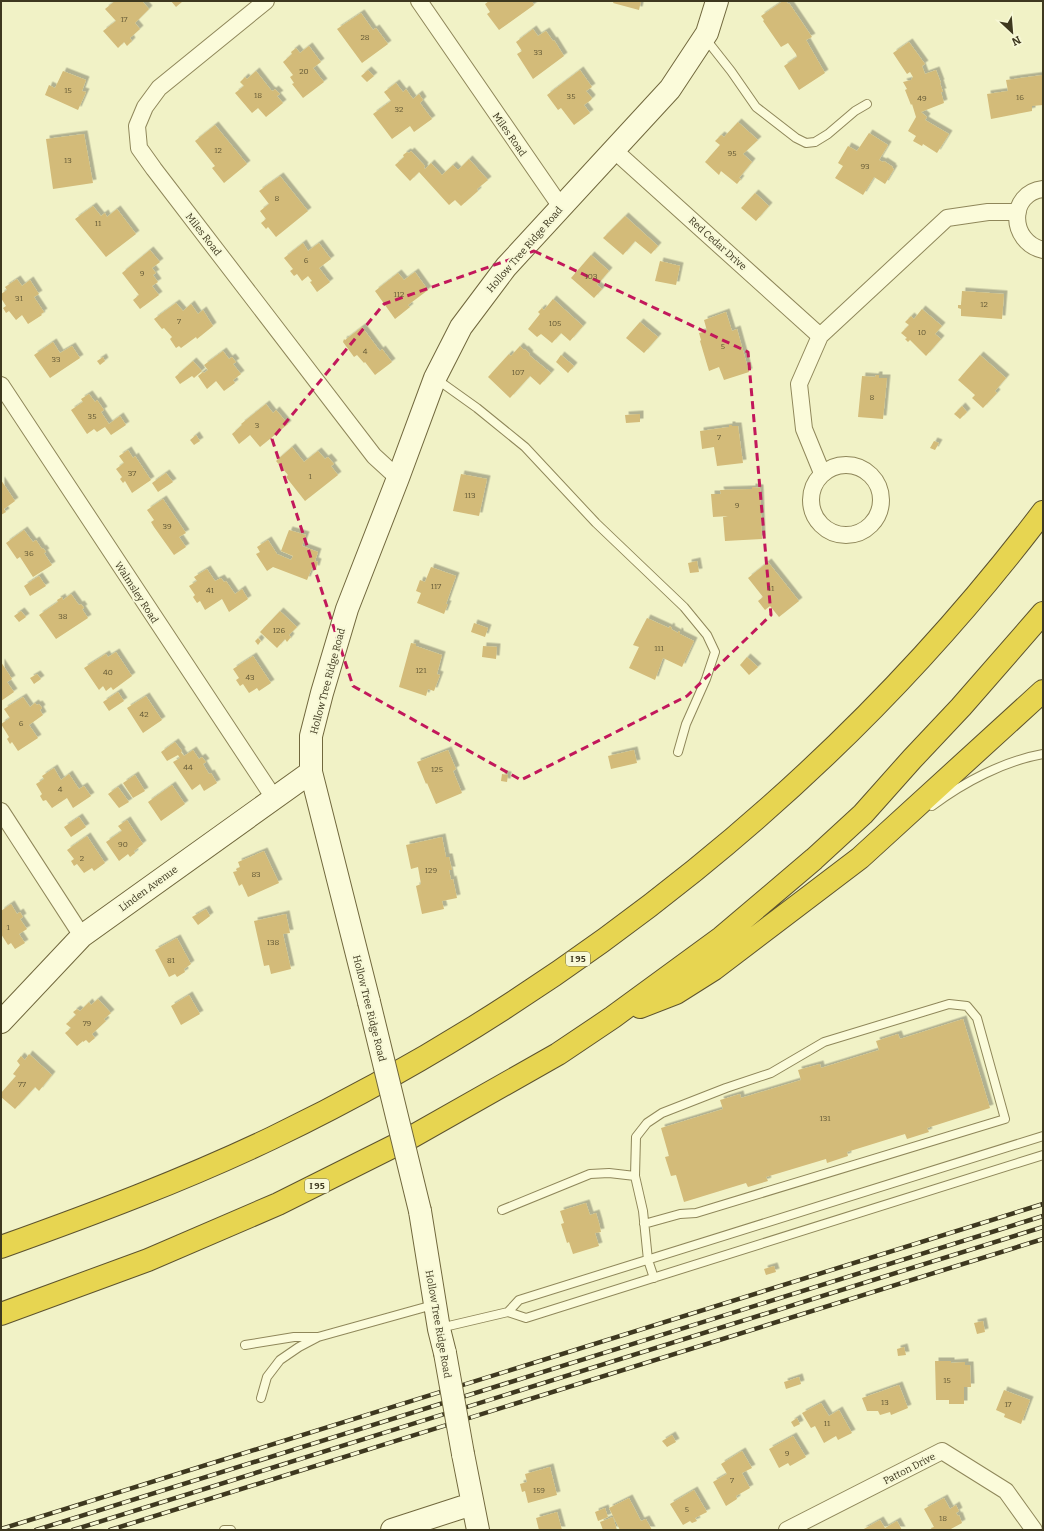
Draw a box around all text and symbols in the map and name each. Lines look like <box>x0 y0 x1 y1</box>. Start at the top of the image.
north arrow <box>992 12 1032 52</box>
house number: 17 <box>120 15 128 24</box>
house number: 28 <box>360 33 370 42</box>
text: N <box>1009 33 1023 48</box>
house number: 33 <box>534 48 543 57</box>
house number: 20 <box>299 67 309 76</box>
house number: 15 <box>64 86 72 95</box>
house number: 18 <box>254 91 262 100</box>
house number: 35 <box>567 92 575 101</box>
house number: 16 <box>1016 93 1024 102</box>
house number: 49 <box>917 94 927 103</box>
house number: 32 <box>395 105 403 114</box>
street label: Miles Road <box>490 110 529 159</box>
house number: 12 <box>214 146 222 155</box>
house number: 95 <box>728 149 736 158</box>
house number: 13 <box>64 156 72 165</box>
house number: 93 <box>860 162 870 171</box>
house number: 8 <box>275 194 280 203</box>
street label: Hollow Tree Ridge Road <box>484 204 565 295</box>
street label: Miles Road <box>183 211 224 258</box>
street label: Red Cedar Drive <box>686 215 749 273</box>
house number: 11 <box>95 219 102 228</box>
house number: 6 <box>304 256 309 265</box>
house number: 9 <box>140 269 145 278</box>
house number: 103 <box>585 272 598 281</box>
house number: 112 <box>394 290 404 299</box>
house number: 31 <box>15 294 24 303</box>
house number: 12 <box>980 300 988 309</box>
house number: 7 <box>177 317 181 326</box>
house number: 105 <box>549 319 561 328</box>
house number: 10 <box>918 328 926 337</box>
house number: 5 <box>721 342 725 351</box>
house number: 4 <box>363 347 368 356</box>
house number: 33 <box>52 355 61 364</box>
house number: 107 <box>512 368 524 377</box>
house number: 8 <box>870 393 875 402</box>
house number: 35 <box>88 412 96 421</box>
house number: 3 <box>255 421 260 430</box>
house number: 7 <box>717 433 721 442</box>
house number: 37 <box>128 469 136 478</box>
house number: 1 <box>308 472 312 481</box>
house number: 113 <box>464 491 476 500</box>
house number: 9 <box>735 501 740 510</box>
house number: 39 <box>162 522 172 531</box>
house number: 36 <box>24 549 34 558</box>
street label: Walmsley Road <box>112 559 161 626</box>
house number: 117 <box>431 582 441 591</box>
house number: 11 <box>768 584 775 593</box>
house number: 41 <box>206 586 215 595</box>
house number: 38 <box>58 612 68 621</box>
house number: 126 <box>273 626 285 635</box>
street label: Hollow Tree Ridge Road <box>308 627 348 736</box>
house number: 111 <box>654 644 665 653</box>
house number: 121 <box>416 666 427 675</box>
house number: 40 <box>103 668 113 677</box>
house number: 43 <box>245 673 255 682</box>
house number: 42 <box>139 710 149 719</box>
house number: 6 <box>19 719 24 728</box>
house number: 44 <box>183 763 193 772</box>
house number: 125 <box>431 765 443 774</box>
house number: 4 <box>58 785 63 794</box>
house number: 90 <box>118 840 128 849</box>
house number: 2 <box>80 854 84 863</box>
street label: Linden Avenue <box>117 864 180 914</box>
house number: 129 <box>425 866 437 875</box>
house number: 83 <box>251 870 261 879</box>
house number: 1 <box>6 923 10 932</box>
house number: 138 <box>267 938 279 947</box>
road number: I 95 <box>566 952 590 966</box>
street label: Hollow Tree Ridge Road <box>350 954 388 1063</box>
house number: 81 <box>167 956 176 965</box>
house number: 79 <box>83 1019 92 1028</box>
house number: 77 <box>18 1080 26 1089</box>
house number: 131 <box>819 1114 831 1123</box>
road number: I 95 <box>305 1179 329 1193</box>
street label: Hollow Tree Ridge Road <box>423 1269 453 1379</box>
house number: 15 <box>943 1376 951 1385</box>
house number: 13 <box>881 1398 889 1407</box>
house number: 17 <box>1004 1400 1012 1409</box>
house number: 11 <box>824 1419 831 1428</box>
house number: 9 <box>785 1449 790 1458</box>
street label: Patton Drive <box>881 1451 938 1487</box>
house number: 7 <box>730 1476 734 1485</box>
house number: 159 <box>533 1486 545 1495</box>
house number: 5 <box>685 1505 689 1514</box>
house number: 18 <box>939 1514 947 1523</box>

